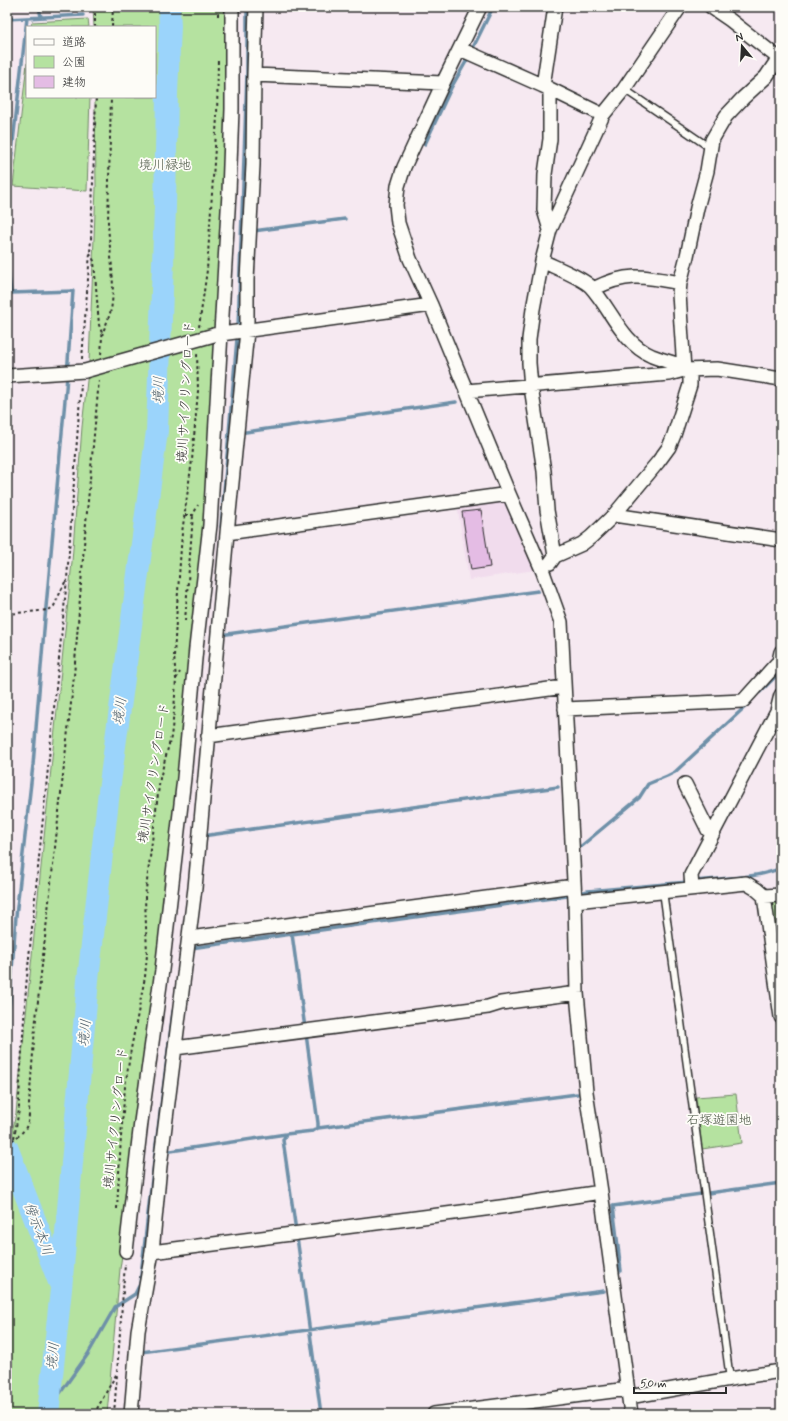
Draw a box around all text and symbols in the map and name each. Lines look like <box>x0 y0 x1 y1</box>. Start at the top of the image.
legend <box>26 26 156 98</box>
north arrow <box>722 26 762 66</box>
text: N <box>734 30 745 45</box>
text: 道路 <box>62 35 86 51</box>
text: 公園 <box>62 55 86 71</box>
text: 建物 <box>62 75 86 91</box>
park label: 境川緑地 <box>139 157 191 174</box>
street label: 境川サイクリングロード <box>174 321 198 463</box>
water label: 境川 <box>150 376 168 404</box>
water label: 境川 <box>109 696 131 726</box>
street label: 境川サイクリングロード <box>135 702 173 844</box>
water label: 境川 <box>75 1018 95 1048</box>
street label: 境川サイクリングロード <box>100 1047 132 1189</box>
park label: 石塚遊園地 <box>686 1112 752 1129</box>
water label: 傍示本川 <box>20 1200 56 1258</box>
water label: 境川 <box>43 1341 63 1371</box>
scale bar <box>634 1369 726 1395</box>
text: 50 m <box>640 1376 667 1392</box>

